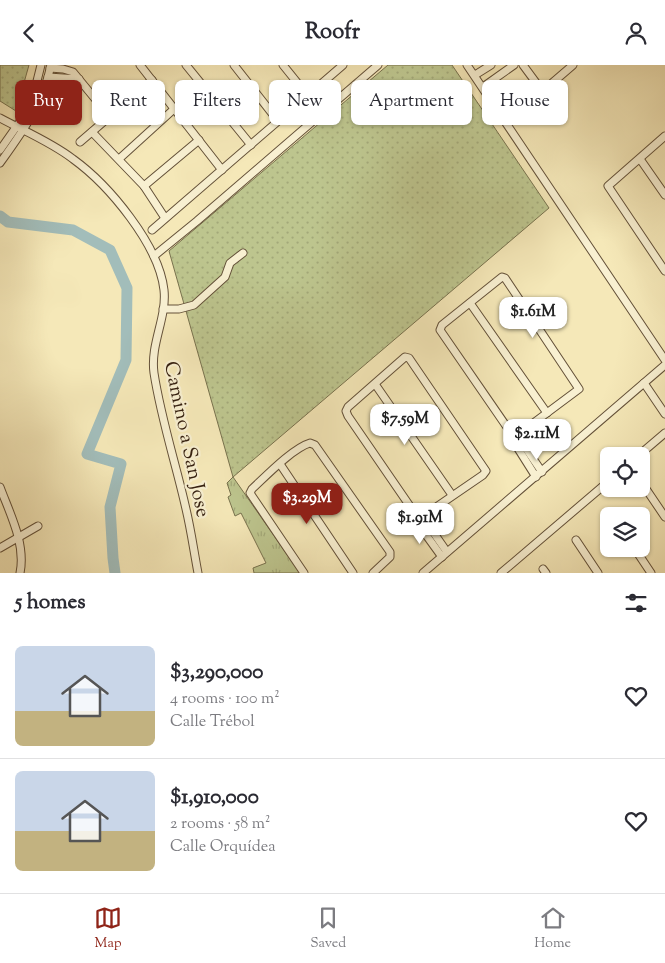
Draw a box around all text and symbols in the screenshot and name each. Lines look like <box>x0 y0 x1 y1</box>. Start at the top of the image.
text: Roofr <box>305 17 360 49</box>
icon: back <box>15 19 43 47</box>
icon: person <box>622 19 650 47</box>
chip: Buy <box>15 80 82 125</box>
chip: Rent <box>92 80 165 125</box>
chip: Filters <box>175 80 259 125</box>
chip: New <box>269 80 341 125</box>
chip: Apartment <box>351 80 472 125</box>
chip: House <box>482 80 568 125</box>
pin: $1.61M <box>492 297 574 339</box>
text: $1.61M <box>510 301 556 324</box>
street label: Camino a San Jose <box>155 359 216 520</box>
pin: $7.59M <box>364 403 446 446</box>
text: $7.59M <box>381 408 429 431</box>
pin: $2.11M <box>496 419 578 461</box>
text: $2.11M <box>514 423 560 446</box>
map controls <box>600 447 650 557</box>
button: locate <box>600 447 650 497</box>
pin: $3.29M <box>266 483 348 525</box>
text: $3.29M <box>283 487 332 510</box>
pin: $1.91M <box>379 503 461 545</box>
text: $1.91M <box>397 507 443 530</box>
button: layers <box>600 507 650 557</box>
text: 5 homes <box>15 588 85 618</box>
icon: filters <box>622 589 650 617</box>
text: $3,290,000 <box>170 658 263 688</box>
icon: home <box>55 666 115 726</box>
icon: heart <box>622 682 650 710</box>
text: 4 rooms · 100 m² <box>170 688 280 711</box>
text: Calle Trébol <box>170 711 255 734</box>
text: $1,910,000 <box>170 783 259 813</box>
icon: home <box>55 791 115 851</box>
icon: heart <box>622 807 650 835</box>
text: 2 rooms · 58 m² <box>170 813 270 836</box>
text: Calle Orquídea <box>170 836 276 859</box>
tab: Map <box>94 904 122 954</box>
tab: Saved <box>310 904 346 954</box>
tab: Home <box>534 904 571 954</box>

